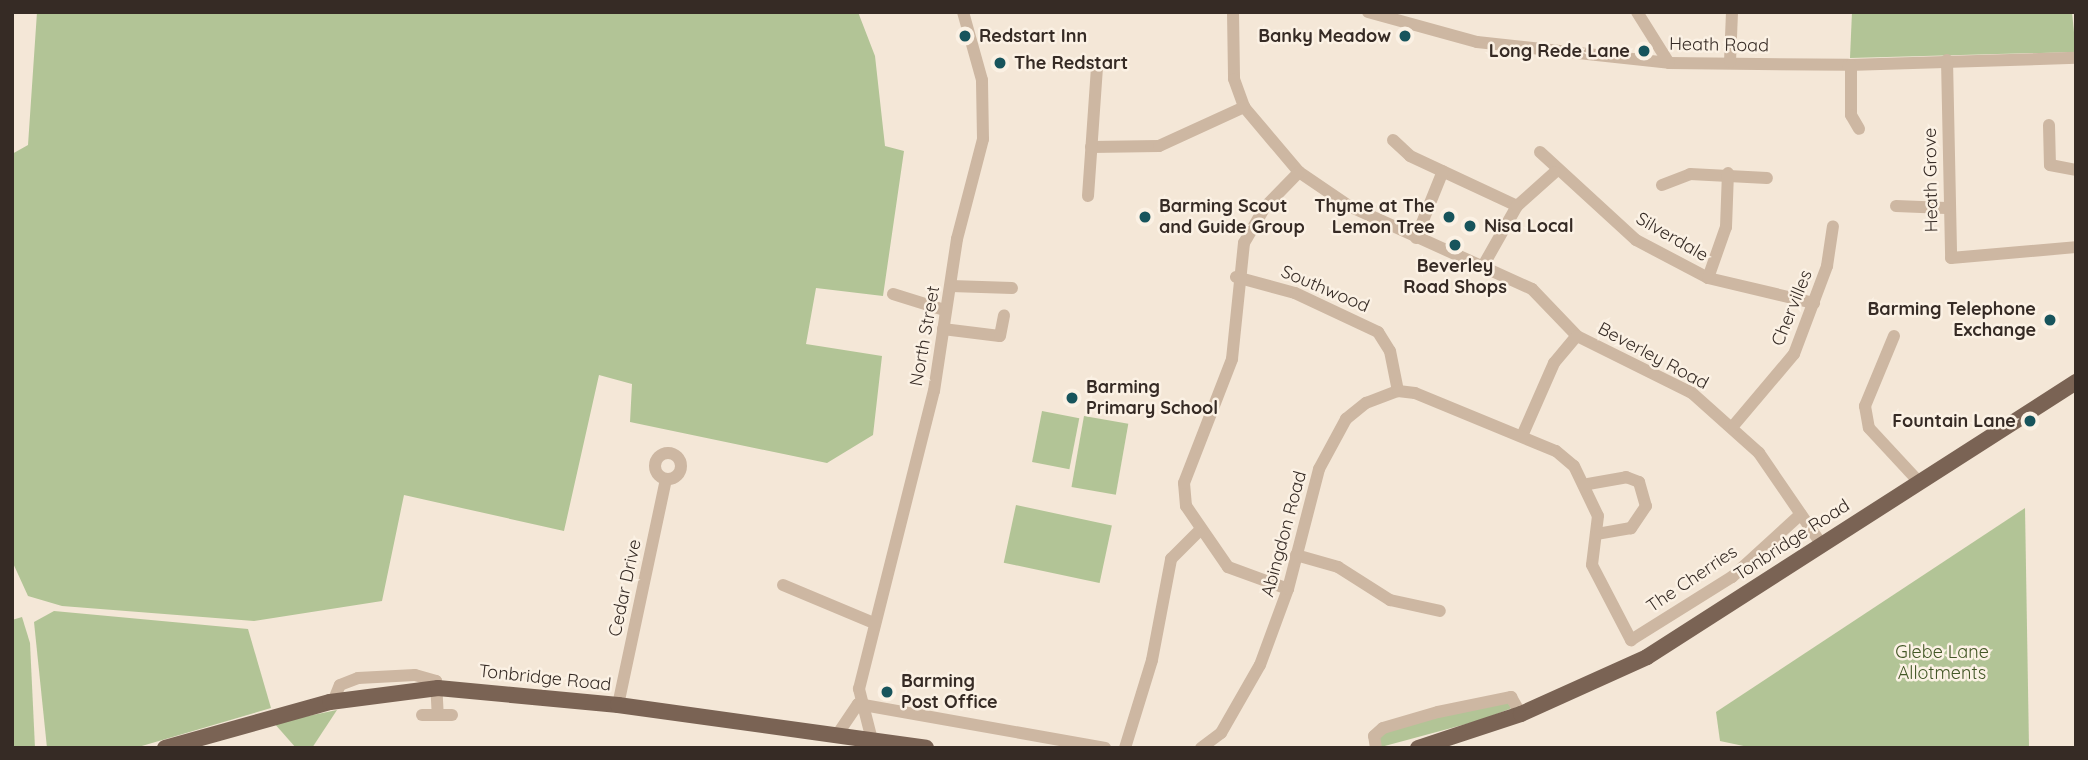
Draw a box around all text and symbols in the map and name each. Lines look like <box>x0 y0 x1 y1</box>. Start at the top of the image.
place label: Redstart Inn <box>979 25 1087 47</box>
place label: Banky Meadow <box>1258 25 1391 47</box>
marker: Redstart Inn <box>957 28 973 44</box>
marker: Banky Meadow <box>1397 28 1413 44</box>
street label: Heath Road <box>1669 33 1769 57</box>
place label: Long Rede Lane <box>1489 40 1630 62</box>
marker: Long Rede Lane <box>1636 43 1652 59</box>
place label: The Redstart <box>1014 52 1128 74</box>
marker: The Redstart <box>992 55 1008 71</box>
street label: Heath Grove <box>1919 127 1943 233</box>
place label: Barming Scout and Guide Group <box>1159 196 1305 238</box>
place label: Thyme at The Lemon Tree <box>1314 196 1435 238</box>
street label: Silverdale <box>1632 208 1712 266</box>
marker: Barming Scout and Guide Group <box>1137 209 1153 225</box>
marker: Thyme at The Lemon Tree <box>1441 209 1457 225</box>
place label: Nisa Local <box>1484 215 1574 237</box>
marker: Nisa Local <box>1462 218 1478 234</box>
marker: Beverley Road Shops <box>1447 237 1463 253</box>
place label: Beverley Road Shops <box>1403 256 1507 298</box>
street label: Southwood <box>1278 261 1372 317</box>
street label: Chervilles <box>1767 267 1817 349</box>
street label: North Street <box>906 284 944 388</box>
place label: Barming Telephone Exchange <box>1868 299 2036 342</box>
marker: Barming Telephone Exchange <box>2042 312 2058 328</box>
street label: Beverley Road <box>1594 318 1712 394</box>
place label: Barming Primary School <box>1086 377 1218 420</box>
marker: Barming Primary School <box>1064 390 1080 406</box>
place label: Fountain Lane <box>1892 410 2016 432</box>
marker: Fountain Lane <box>2022 413 2038 429</box>
street label: Abingdon Road <box>1257 469 1311 599</box>
street label: Tonbridge Road <box>1730 495 1854 585</box>
street label: Cedar Drive <box>604 537 646 639</box>
street label: The Cherries <box>1643 541 1741 617</box>
park label: Glebe Lane Allotments <box>1895 642 1989 684</box>
street label: Tonbridge Road <box>478 660 612 696</box>
place label: Barming Post Office <box>901 671 998 714</box>
marker: Barming Post Office <box>879 684 895 700</box>

